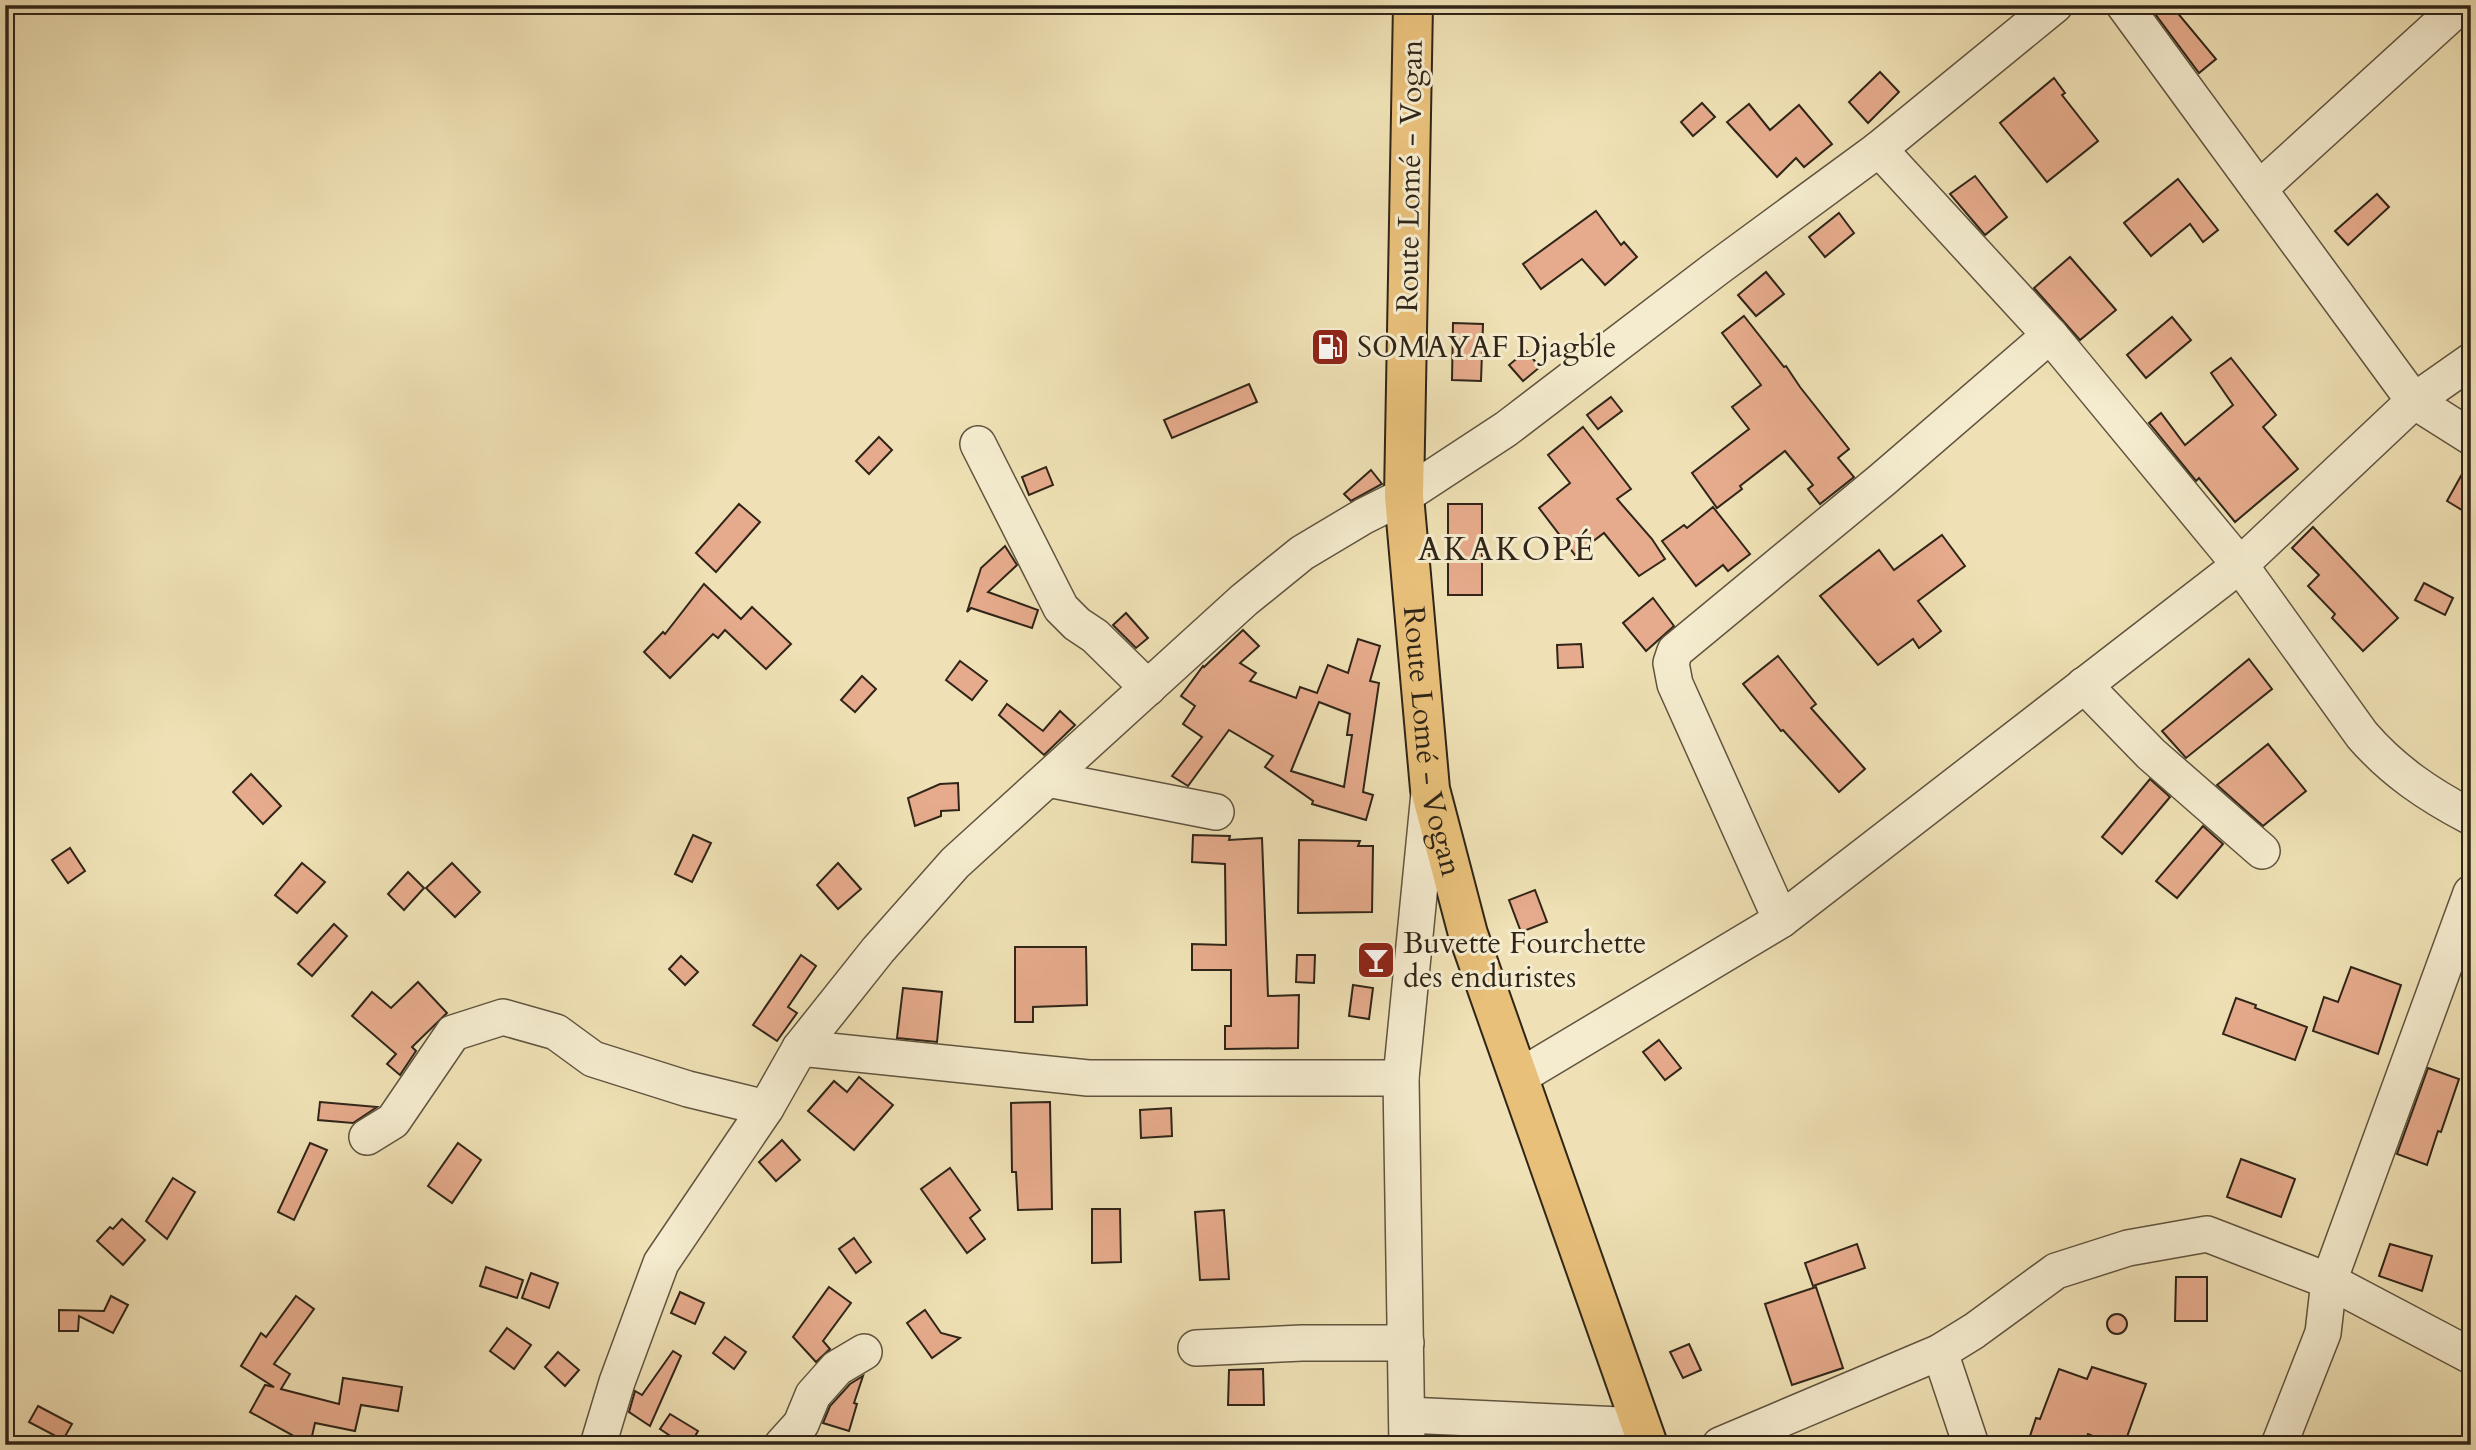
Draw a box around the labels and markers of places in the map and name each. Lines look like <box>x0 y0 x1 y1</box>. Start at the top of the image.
fuel station icon: SOMAYAF Djagble <box>1309 326 1351 368</box>
place label: SOMAYAF Djagble <box>1357 327 1616 368</box>
place label: Buvette Fourchette des enduristes <box>1403 923 1646 998</box>
bar icon: Buvette Fourchette des enduristes <box>1355 939 1397 981</box>

